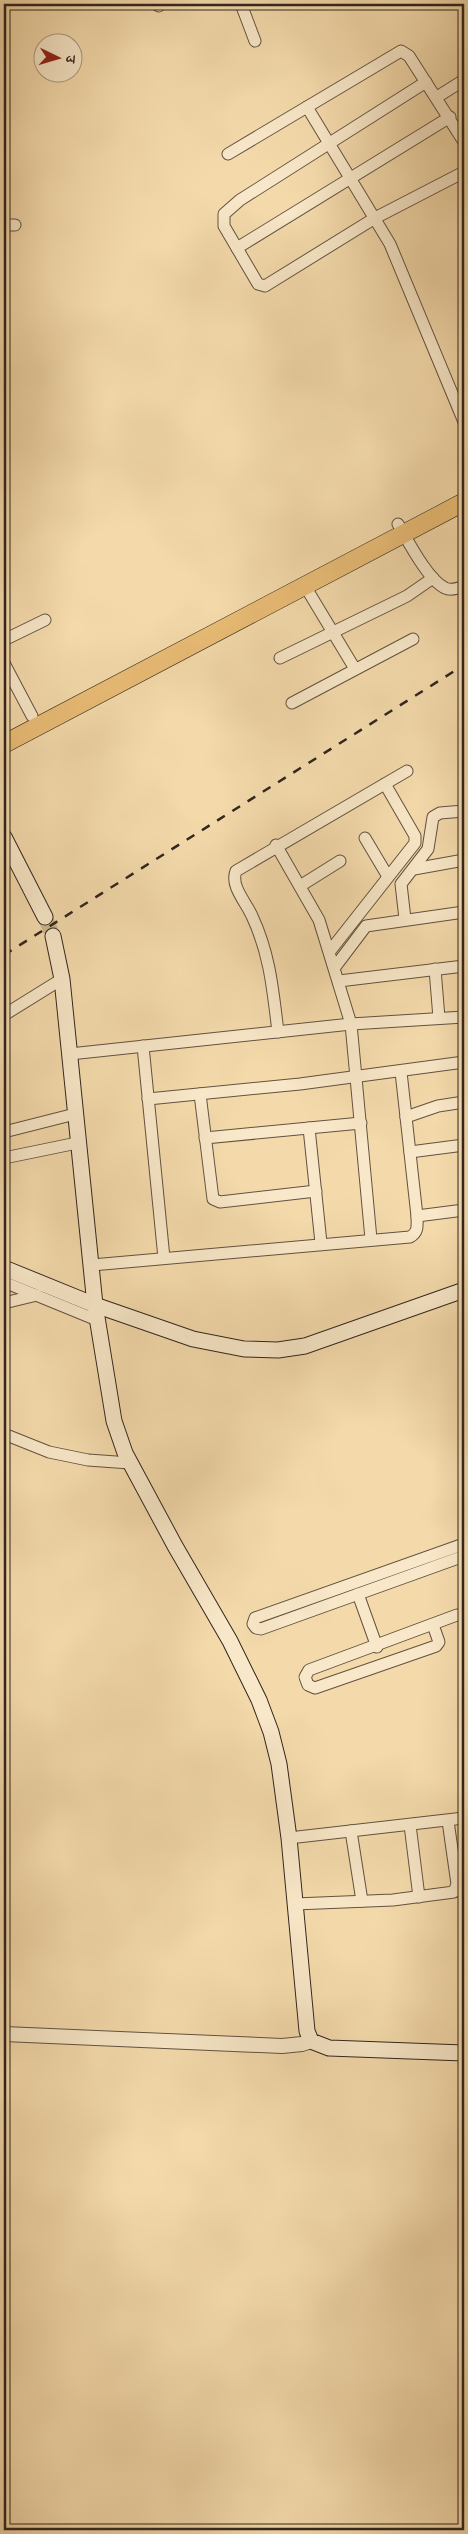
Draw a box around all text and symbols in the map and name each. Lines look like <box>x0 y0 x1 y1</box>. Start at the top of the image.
north arrow <box>32 32 82 82</box>
text: उ <box>60 54 79 64</box>

